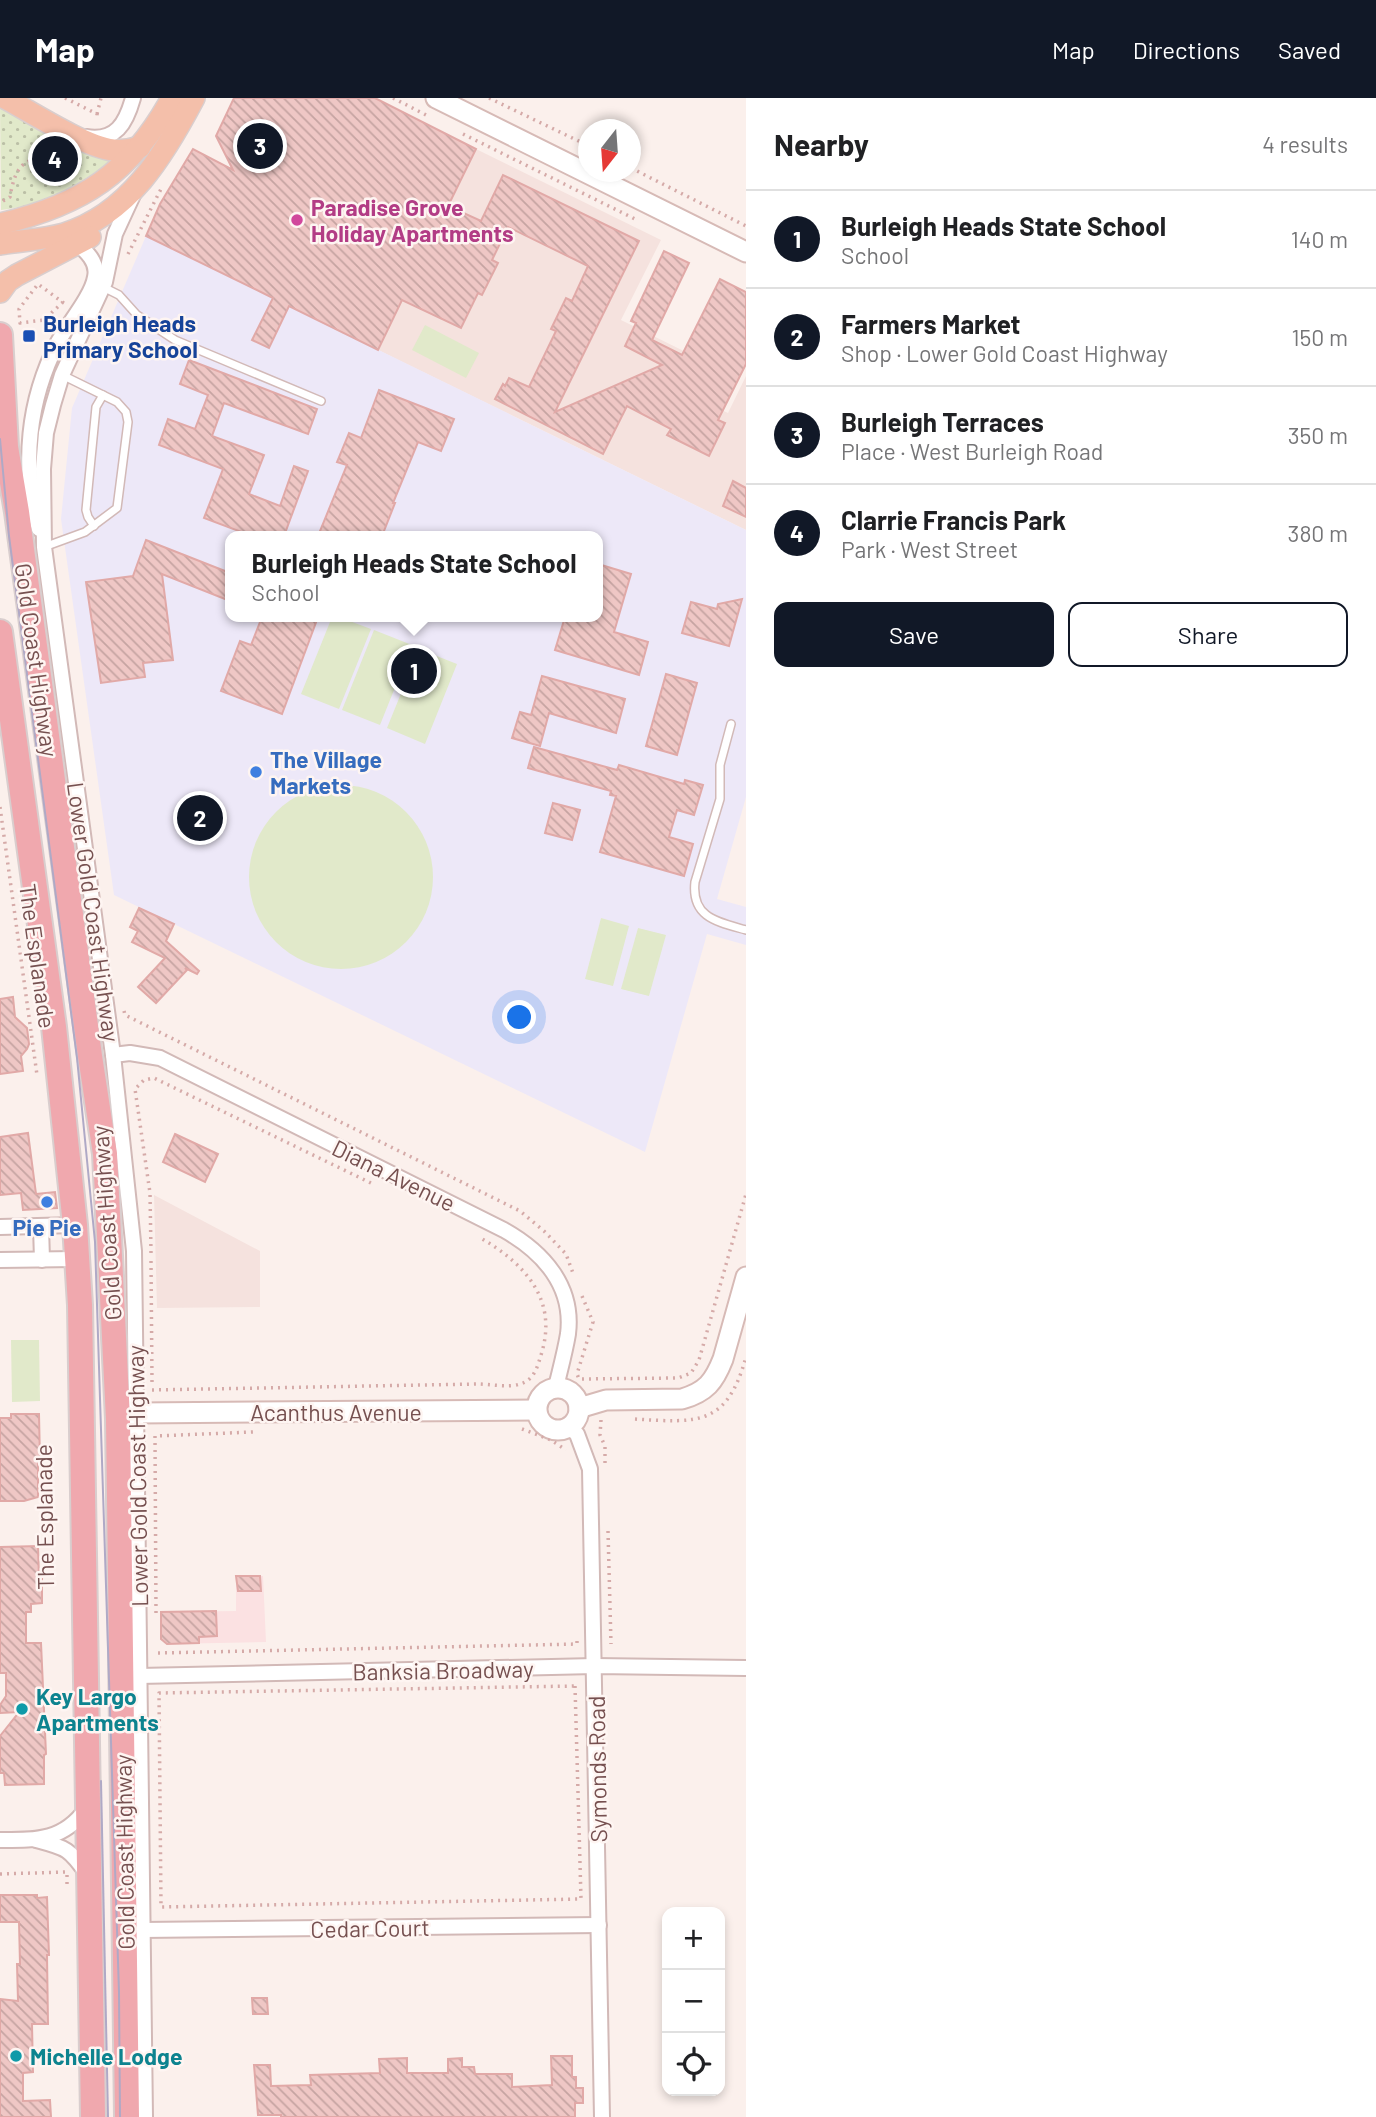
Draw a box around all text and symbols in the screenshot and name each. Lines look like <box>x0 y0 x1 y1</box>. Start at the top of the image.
text: Map <box>35 29 95 69</box>
text: Map <box>1052 35 1095 64</box>
text: Directions <box>1133 35 1240 64</box>
text: Saved <box>1278 35 1341 64</box>
north arrow <box>578 119 641 182</box>
pin: 3 <box>237 120 283 172</box>
text: Nearby <box>774 126 869 162</box>
text: 4 results <box>1262 130 1348 158</box>
pin: 4 <box>32 133 78 185</box>
place label: Paradise Grove Holiday Apartments <box>311 193 514 247</box>
text: Burleigh Heads State School <box>841 210 1166 241</box>
marker: Paradise Grove Holiday Apartments <box>289 212 305 228</box>
text: 1 <box>793 225 801 253</box>
text: 140 m <box>1291 225 1348 253</box>
text: School <box>841 241 909 269</box>
text: Farmers Market <box>841 308 1021 339</box>
place label: Burleigh Heads Primary School <box>43 309 198 363</box>
text: 2 <box>791 323 803 351</box>
text: 150 m <box>1292 323 1348 351</box>
marker: Burleigh Heads Primary School <box>21 328 37 344</box>
text: Shop · Lower Gold Coast Highway <box>841 339 1168 367</box>
text: Burleigh Terraces <box>841 406 1044 437</box>
text: 3 <box>791 421 803 449</box>
text: 350 m <box>1288 421 1348 449</box>
text: Place · West Burleigh Road <box>841 437 1103 465</box>
text: Clarrie Francis Park <box>841 504 1066 535</box>
text: 4 <box>790 519 804 547</box>
text: 380 m <box>1288 519 1348 547</box>
popup <box>225 531 603 622</box>
text: Park · West Street <box>841 535 1018 563</box>
text: Burleigh Heads State School <box>251 547 577 578</box>
street label: Gold Coast Highway <box>10 561 65 759</box>
text: School <box>251 578 319 606</box>
button: Save <box>774 602 1054 667</box>
button: Share <box>1068 602 1348 667</box>
pin: 1 <box>391 645 437 697</box>
place label: The Village Markets <box>270 745 382 799</box>
marker: The Village Markets <box>248 764 264 780</box>
street label: Lower Gold Coast Highway <box>62 780 126 1044</box>
pin: 2 <box>177 792 223 844</box>
street label: The Esplanade <box>14 882 62 1030</box>
your location <box>502 1000 536 1034</box>
street label: Gold Coast Highway <box>85 1124 127 1321</box>
street label: Diana Avenue <box>328 1133 460 1217</box>
marker: Pie Pie <box>39 1194 55 1210</box>
place label: Pie Pie <box>13 1213 81 1241</box>
street label: Lower Gold Coast Highway <box>121 1344 153 1607</box>
street label: Acanthus Avenue <box>250 1398 422 1426</box>
street label: The Esplanade <box>29 1444 59 1590</box>
street label: Banksia Broadway <box>352 1654 534 1686</box>
place label: Key Largo Apartments <box>36 1682 159 1736</box>
street label: Symonds Road <box>582 1695 612 1843</box>
marker: Key Largo Apartments <box>14 1701 30 1717</box>
street label: Gold Coast Highway <box>108 1754 140 1950</box>
map controls <box>662 1907 725 2096</box>
button: + <box>662 1907 725 1970</box>
street label: Cedar Court <box>310 1913 430 1943</box>
button: − <box>662 1970 725 2033</box>
button: locate <box>662 2033 725 2096</box>
place label: Michelle Lodge <box>30 2042 182 2070</box>
marker: Michelle Lodge <box>8 2048 24 2064</box>

